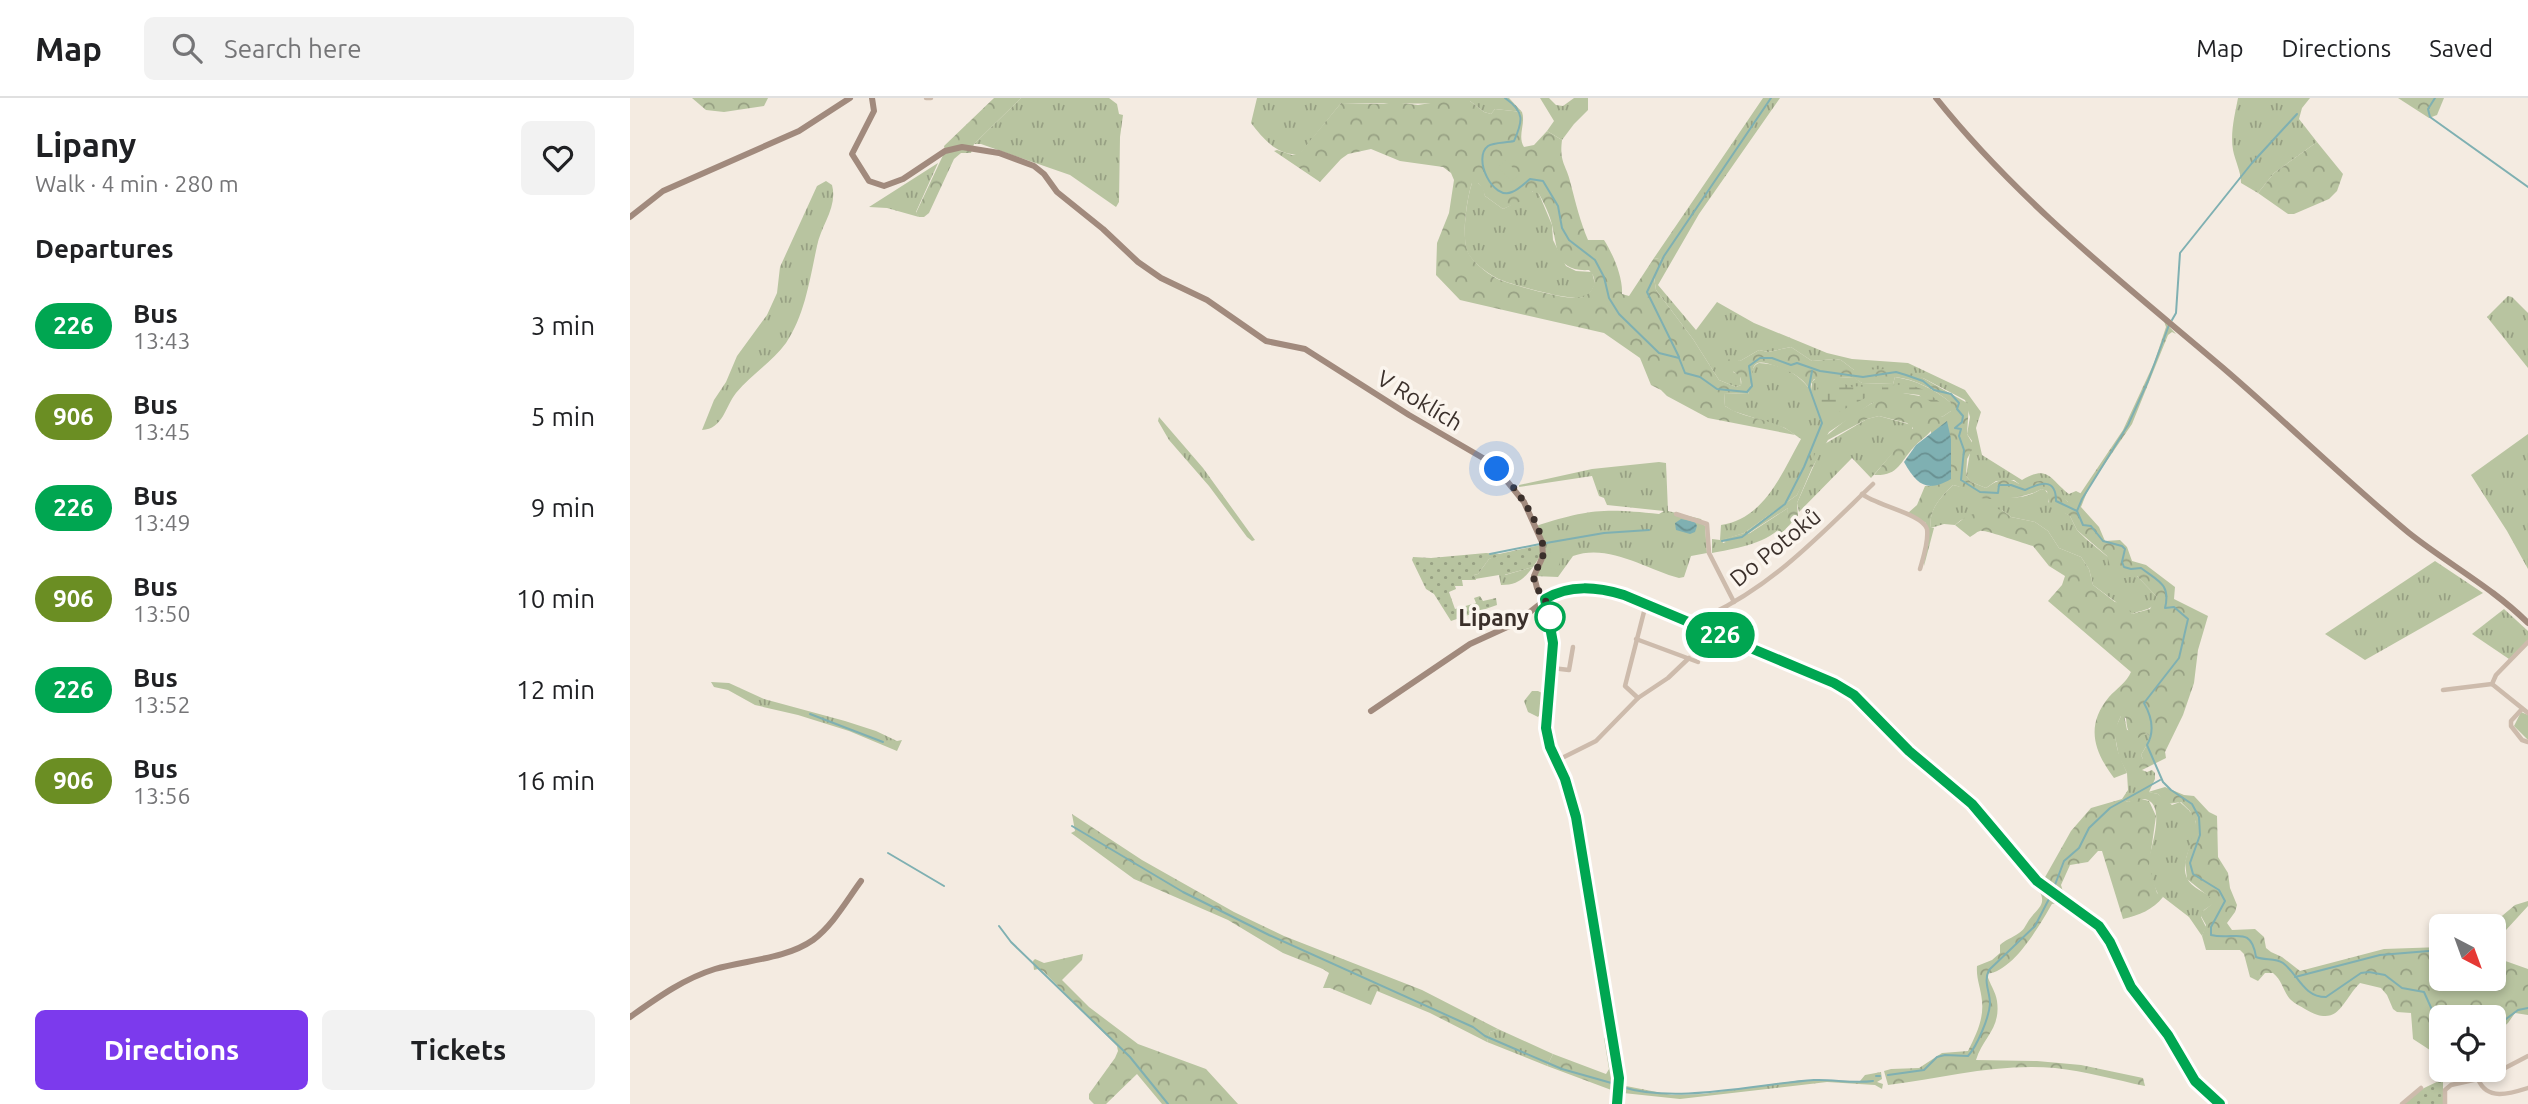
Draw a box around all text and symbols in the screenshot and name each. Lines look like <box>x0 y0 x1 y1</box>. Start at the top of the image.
search box <box>144 17 634 80</box>
icon: search <box>168 29 206 67</box>
text: Map <box>35 30 102 67</box>
text: Search here <box>224 34 362 63</box>
text: Map <box>2196 35 2243 62</box>
text: Directions <box>2281 35 2391 62</box>
text: Saved <box>2429 35 2493 62</box>
button: heart <box>521 121 595 195</box>
text: Lipany <box>35 126 136 163</box>
text: Walk · 4 min · 280 m <box>35 171 239 196</box>
text: Departures <box>35 234 173 263</box>
text: Bus <box>133 299 178 328</box>
text: 3 min <box>531 311 595 340</box>
text: 226 <box>53 312 94 339</box>
text: 13:43 <box>133 328 191 353</box>
street label: V Roklích <box>1373 365 1467 435</box>
text: Bus <box>133 390 178 419</box>
text: 5 min <box>531 402 595 431</box>
text: 906 <box>53 403 94 430</box>
text: 13:45 <box>133 419 191 444</box>
your location <box>1479 451 1514 486</box>
text: Bus <box>133 481 178 510</box>
text: 9 min <box>531 493 595 522</box>
text: 226 <box>53 494 94 521</box>
street label: Do Potoků <box>1725 503 1825 591</box>
text: 13:49 <box>133 510 191 535</box>
text: Bus <box>133 572 178 601</box>
text: 10 min <box>516 584 595 613</box>
text: 906 <box>53 585 94 612</box>
text: 13:50 <box>133 601 191 626</box>
marker: Lipany <box>1535 602 1565 632</box>
place label: Lipany <box>1458 605 1529 630</box>
line badge: 226 <box>1680 612 1760 658</box>
text: 226 <box>1700 621 1740 648</box>
text: Bus <box>133 663 178 692</box>
text: 12 min <box>516 675 595 704</box>
text: 226 <box>53 676 94 703</box>
text: 13:52 <box>133 692 191 717</box>
text: Bus <box>133 754 178 783</box>
text: 16 min <box>516 766 595 795</box>
text: 906 <box>53 767 94 794</box>
text: 13:56 <box>133 783 191 808</box>
north arrow <box>2429 914 2506 990</box>
map controls <box>2429 914 2506 1082</box>
button: locate <box>2429 1005 2506 1082</box>
button: Directions <box>35 1010 308 1090</box>
button: Tickets <box>322 1010 595 1090</box>

